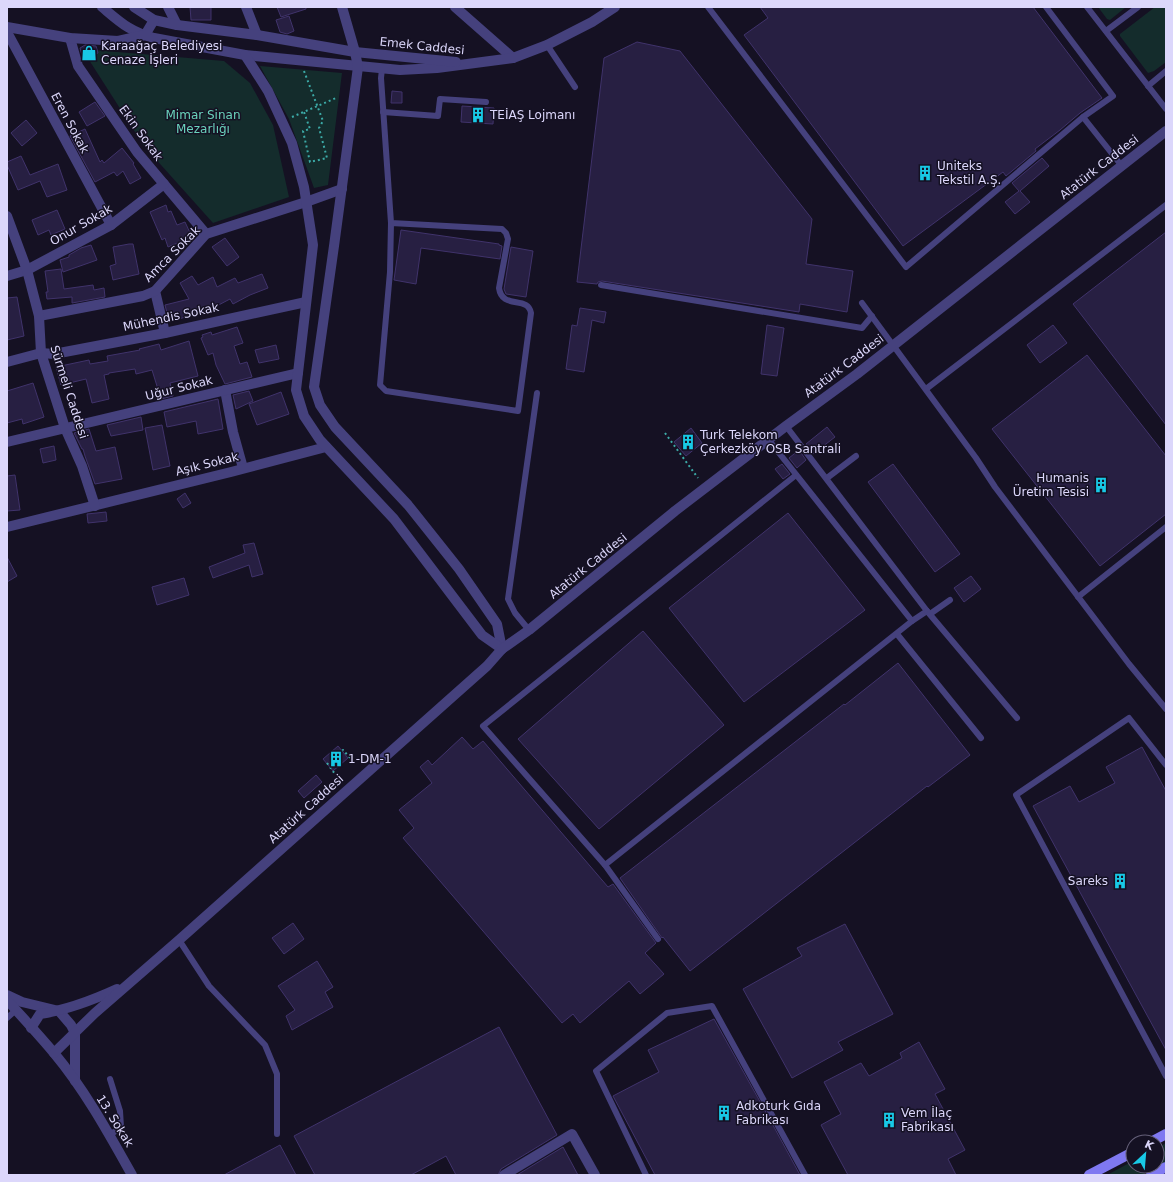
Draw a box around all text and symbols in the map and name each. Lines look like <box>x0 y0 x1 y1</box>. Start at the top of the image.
street label: Emek Caddesi <box>379 35 465 57</box>
place label: Karaağaç Belediyesi Cenaze İşleri <box>101 39 222 67</box>
shop icon: Karaağaç Belediyesi Cenaze İşleri <box>80 44 98 62</box>
street label: Eren Sokak <box>48 90 92 156</box>
street label: Ekin Sokak <box>116 102 166 164</box>
building icon: TEİAŞ Lojmanı <box>469 106 487 124</box>
place label: TEİAŞ Lojmanı <box>489 107 575 122</box>
park label: Mimar Sinan Mezarlığı <box>166 108 241 136</box>
street label: Atatürk Caddesi <box>1057 132 1141 202</box>
place label: Uniteks Tekstil A.Ş. <box>936 159 1001 187</box>
building icon: Uniteks Tekstil A.Ş. <box>916 164 934 182</box>
street label: Onur Sokak <box>47 202 115 248</box>
street label: Amca Sokak <box>141 223 203 285</box>
street label: Mühendis Sokak <box>122 300 220 334</box>
street label: Atatürk Caddesi <box>801 332 887 400</box>
street label: Sürmeli Caddesi <box>47 344 91 440</box>
street label: Uğur Sokak <box>144 373 214 403</box>
place label: Turk Telekom Çerkezköy OSB Santrali <box>699 428 841 456</box>
building icon: Turk Telekom Çerkezköy OSB Santrali <box>679 433 697 451</box>
street label: Aşık Sokak <box>174 449 240 479</box>
place label: Humanis Üretim Tesisi <box>1013 471 1089 499</box>
building icon: Humanis Üretim Tesisi <box>1092 476 1110 494</box>
street label: Atatürk Caddesi <box>546 530 630 602</box>
building icon: 1-DM-1 <box>327 750 345 768</box>
place label: 1-DM-1 <box>348 752 392 766</box>
street label: Atatürk Caddesi <box>266 772 346 846</box>
building icon: Sareks <box>1111 872 1129 890</box>
place label: Sareks <box>1068 874 1108 888</box>
street label: 13. Sokak <box>93 1092 137 1150</box>
place label: Adkoturk Gıda Fabrikası <box>736 1099 821 1127</box>
building icon: Adkoturk Gıda Fabrikası <box>715 1104 733 1122</box>
place label: Vem İlaç Fabrikası <box>901 1105 954 1134</box>
building icon: Vem İlaç Fabrikası <box>880 1111 898 1129</box>
north arrow <box>1125 1134 1165 1174</box>
text: K <box>1142 1138 1156 1153</box>

